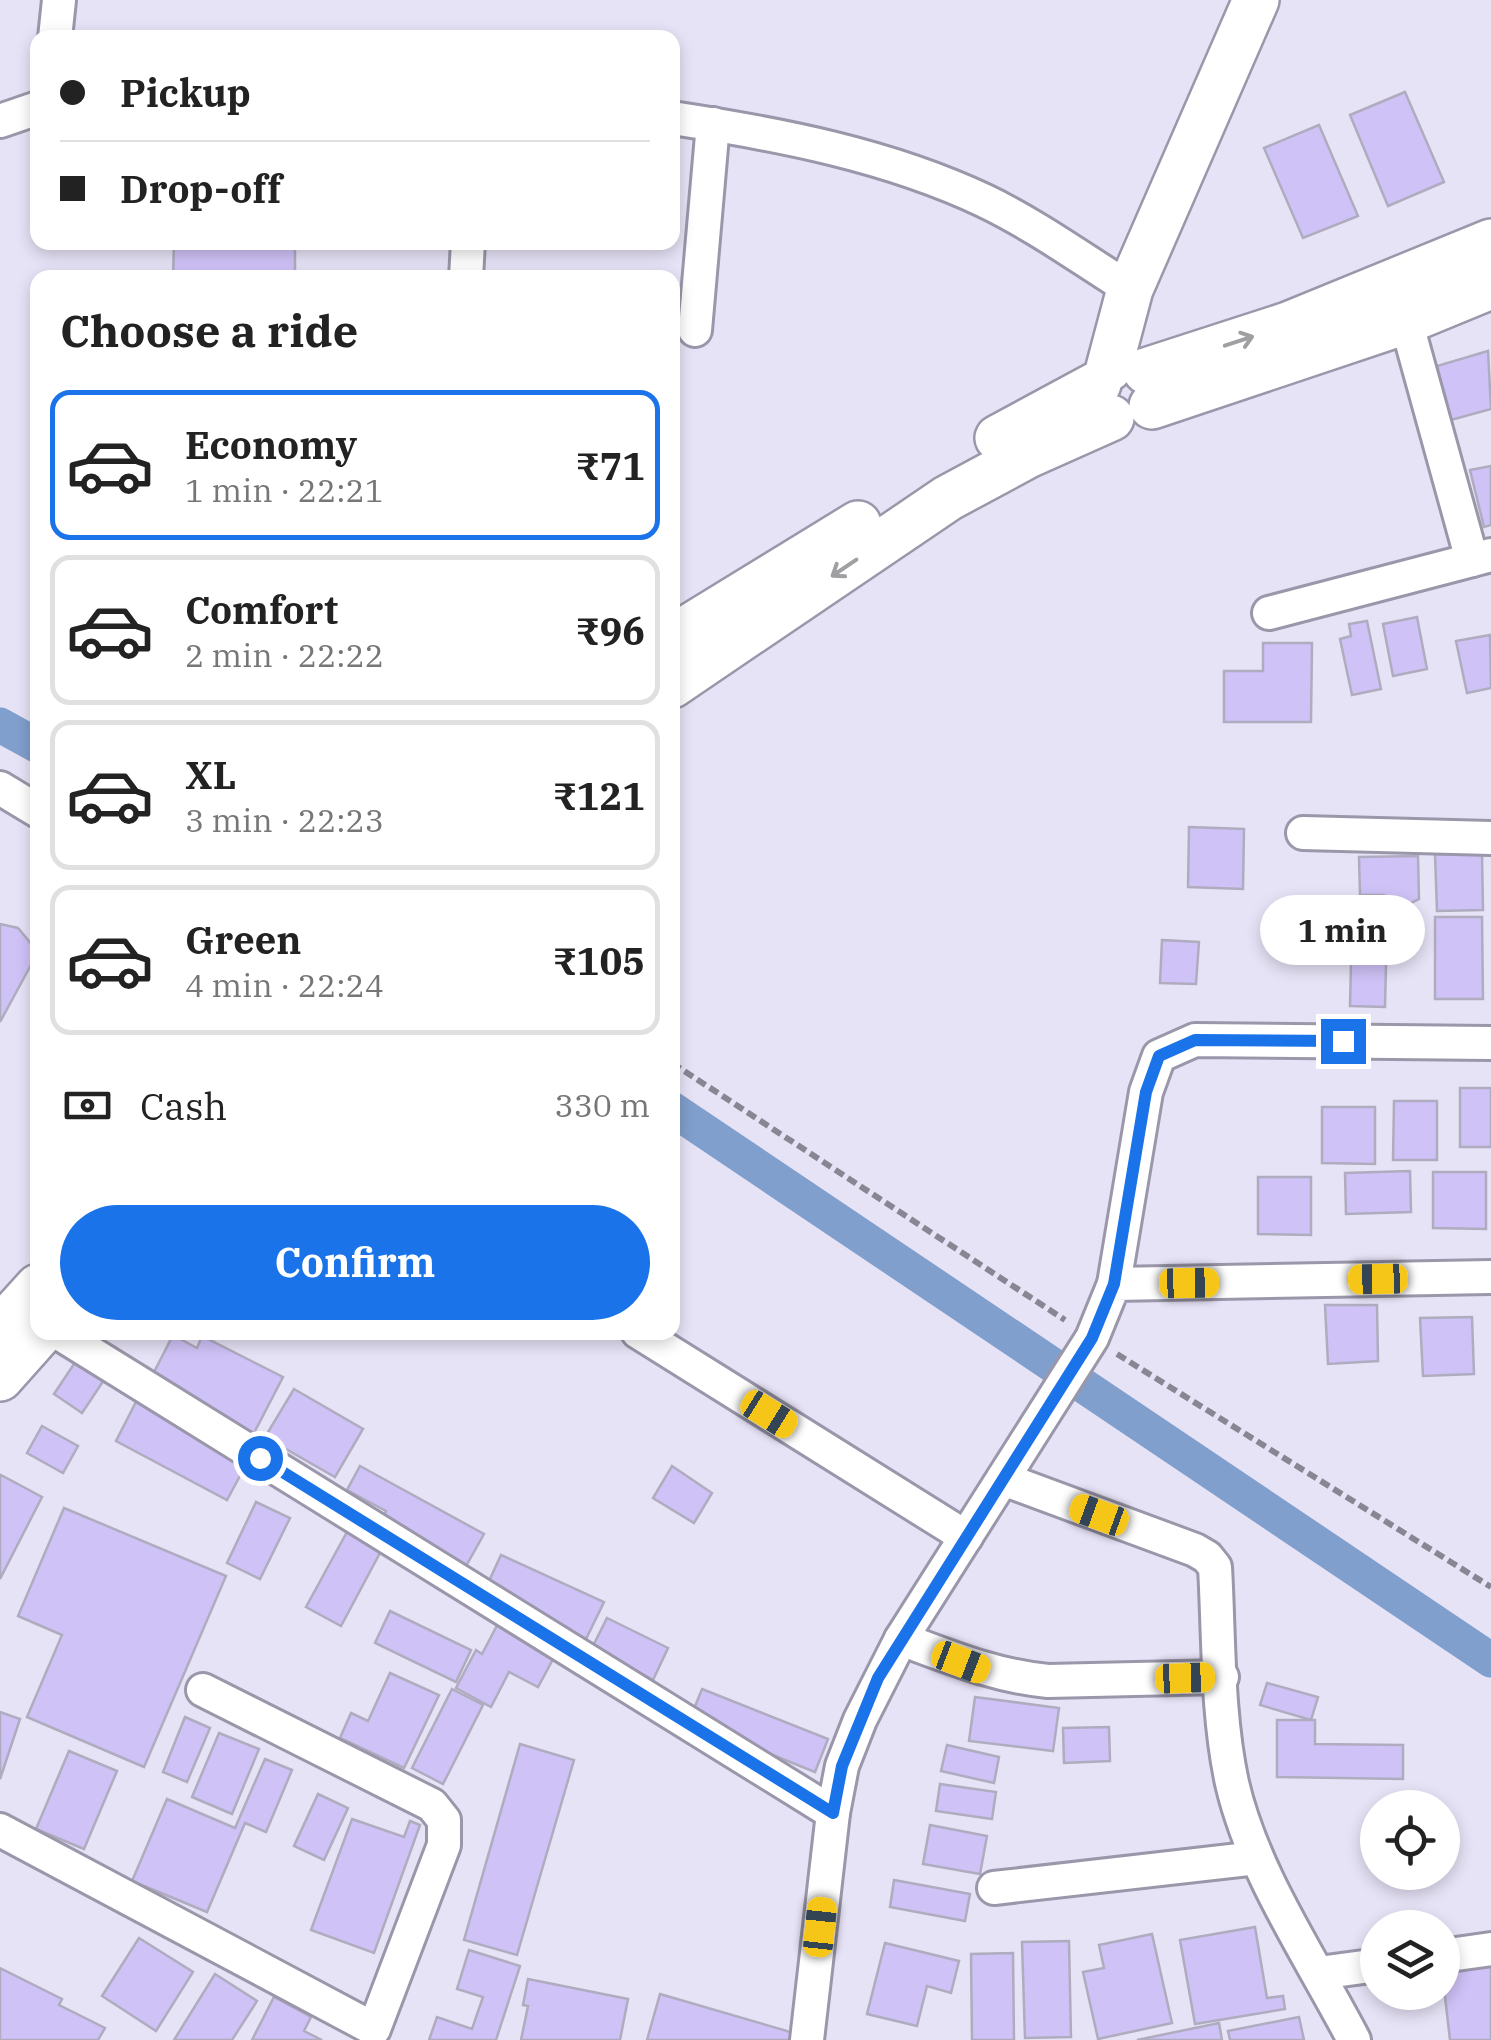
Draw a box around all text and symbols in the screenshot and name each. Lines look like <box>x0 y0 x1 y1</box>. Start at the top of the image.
text: Pickup <box>120 68 251 117</box>
text: Drop-off <box>120 164 282 213</box>
text: Choose a ride <box>60 301 358 359</box>
one-way arrow <box>1222 331 1254 349</box>
icon: car <box>65 420 155 510</box>
text: Economy <box>185 420 357 469</box>
text: ₹71 <box>575 441 645 490</box>
text: 1 min · 22:21 <box>185 469 384 511</box>
one-way arrow <box>831 558 858 578</box>
icon: car <box>65 585 155 675</box>
text: Comfort <box>185 585 338 634</box>
text: ₹96 <box>575 606 645 655</box>
text: 2 min · 22:22 <box>185 634 384 676</box>
icon: car <box>65 750 155 840</box>
text: XL <box>185 750 236 799</box>
text: ₹121 <box>552 771 645 820</box>
text: 3 min · 22:23 <box>185 799 384 841</box>
callout: 1 min <box>1260 896 1426 966</box>
text: 1 min <box>1298 909 1387 951</box>
icon: car <box>65 915 155 1005</box>
text: Green <box>185 915 301 964</box>
text: ₹105 <box>552 936 645 985</box>
text: 4 min · 22:24 <box>185 964 384 1006</box>
route end <box>1321 1019 1366 1064</box>
icon: cash <box>60 1078 115 1133</box>
text: Cash <box>140 1081 227 1130</box>
text: 330 m <box>554 1084 650 1126</box>
button: Confirm <box>60 1205 650 1320</box>
car <box>1348 1263 1408 1295</box>
car <box>1159 1267 1219 1299</box>
car <box>736 1385 802 1443</box>
route start <box>238 1436 283 1481</box>
car <box>1066 1491 1132 1539</box>
car <box>928 1637 994 1687</box>
car <box>1154 1662 1216 1694</box>
map controls <box>1360 1790 1460 2010</box>
button: locate <box>1360 1790 1460 1890</box>
car <box>802 1896 838 1958</box>
button: layers <box>1360 1910 1460 2010</box>

